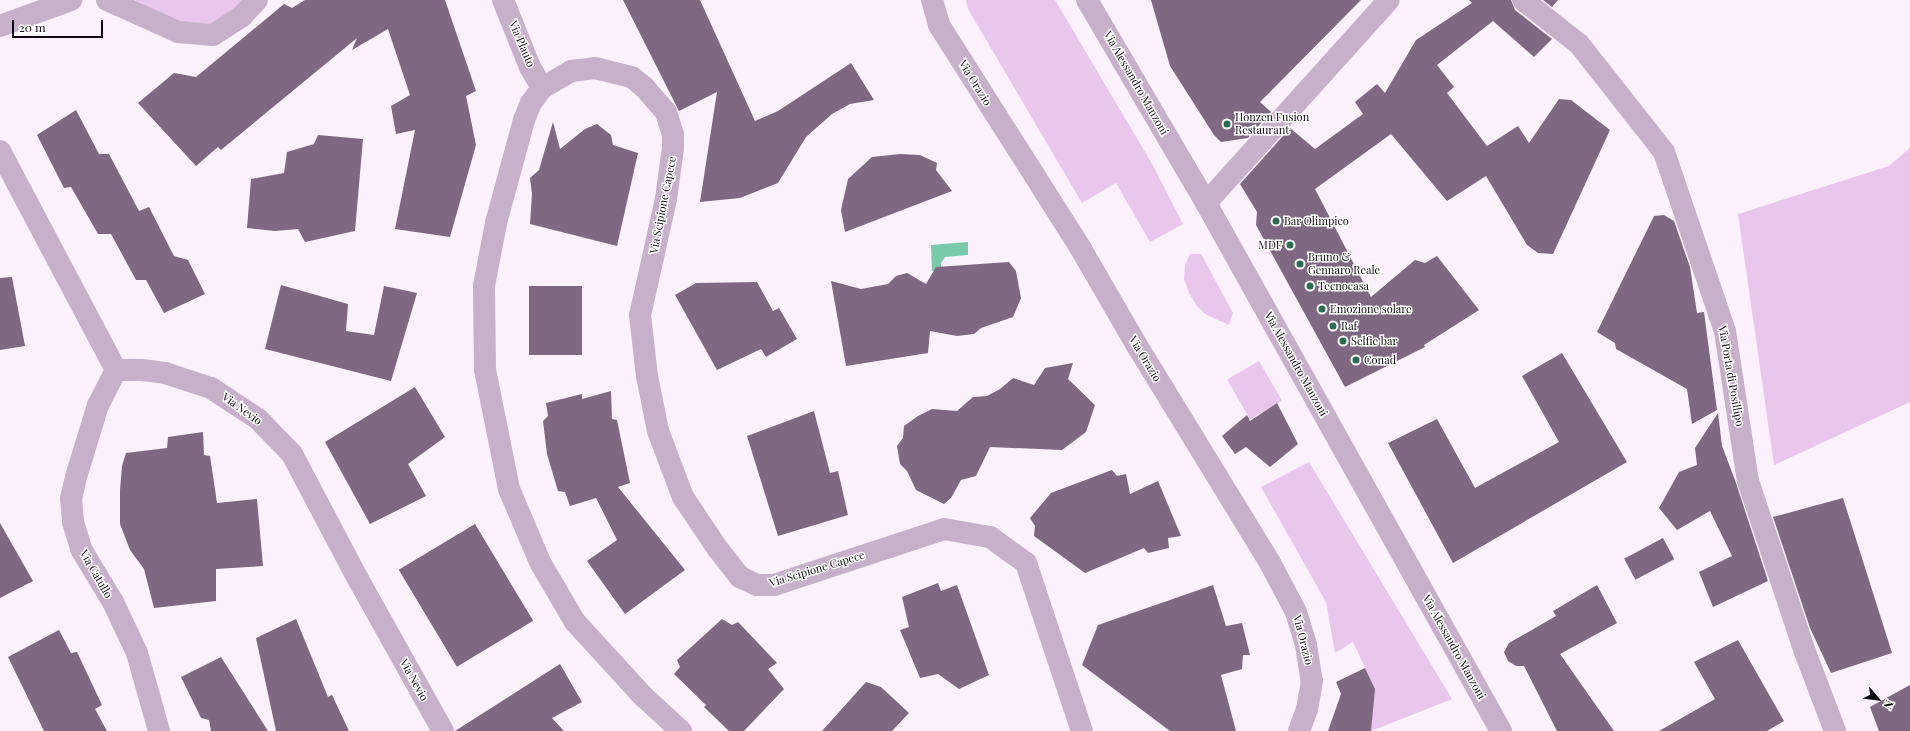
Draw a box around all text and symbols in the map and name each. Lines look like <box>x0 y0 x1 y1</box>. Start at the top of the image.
scale bar <box>14 12 105 38</box>
text: 20 m <box>19 19 46 35</box>
street label: Via Plauto <box>506 19 538 69</box>
street label: Via Alessandro Manzoni <box>1101 29 1171 137</box>
street label: Via Orazio <box>956 58 994 108</box>
place label: Honzen Fusion Restaurant <box>1235 111 1309 137</box>
marker: Honzen Fusion Restaurant <box>1222 119 1232 129</box>
street label: Via Scipione Capece <box>647 155 679 255</box>
place label: Bar Olimpico <box>1284 214 1349 228</box>
marker: Bar Olimpico <box>1271 216 1281 226</box>
place label: MDF <box>1258 238 1282 252</box>
marker: MDF <box>1285 240 1295 250</box>
place label: Bruno & Gennaro Reale <box>1308 251 1380 277</box>
marker: Bruno & Gennaro Reale <box>1295 259 1305 269</box>
place label: Tecnocasa <box>1318 279 1369 293</box>
marker: Tecnocasa <box>1305 281 1315 291</box>
place label: Emozione solare <box>1330 302 1412 316</box>
marker: Emozione solare <box>1317 304 1327 314</box>
street label: Via Alessandro Manzoni <box>1262 309 1330 419</box>
place label: Raf <box>1341 319 1357 333</box>
marker: Raf <box>1328 321 1338 331</box>
street label: Via Porta di Posillipo <box>1716 325 1746 427</box>
street label: Via Orazio <box>1126 334 1164 384</box>
place label: Selfie bar <box>1351 334 1397 348</box>
marker: Selfie bar <box>1338 336 1348 346</box>
place label: Conad <box>1364 353 1396 367</box>
marker: Conad <box>1351 355 1361 365</box>
street label: Via Nevio <box>220 390 264 428</box>
street label: Via Catullo <box>77 547 115 601</box>
street label: Via Scipione Capece <box>768 548 866 590</box>
street label: Via Alessandro Manzoni <box>1420 592 1488 702</box>
street label: Via Orazio <box>1290 614 1316 666</box>
street label: Via Nevio <box>397 657 431 703</box>
north arrow <box>1858 679 1898 719</box>
text: N <box>1881 698 1898 712</box>

